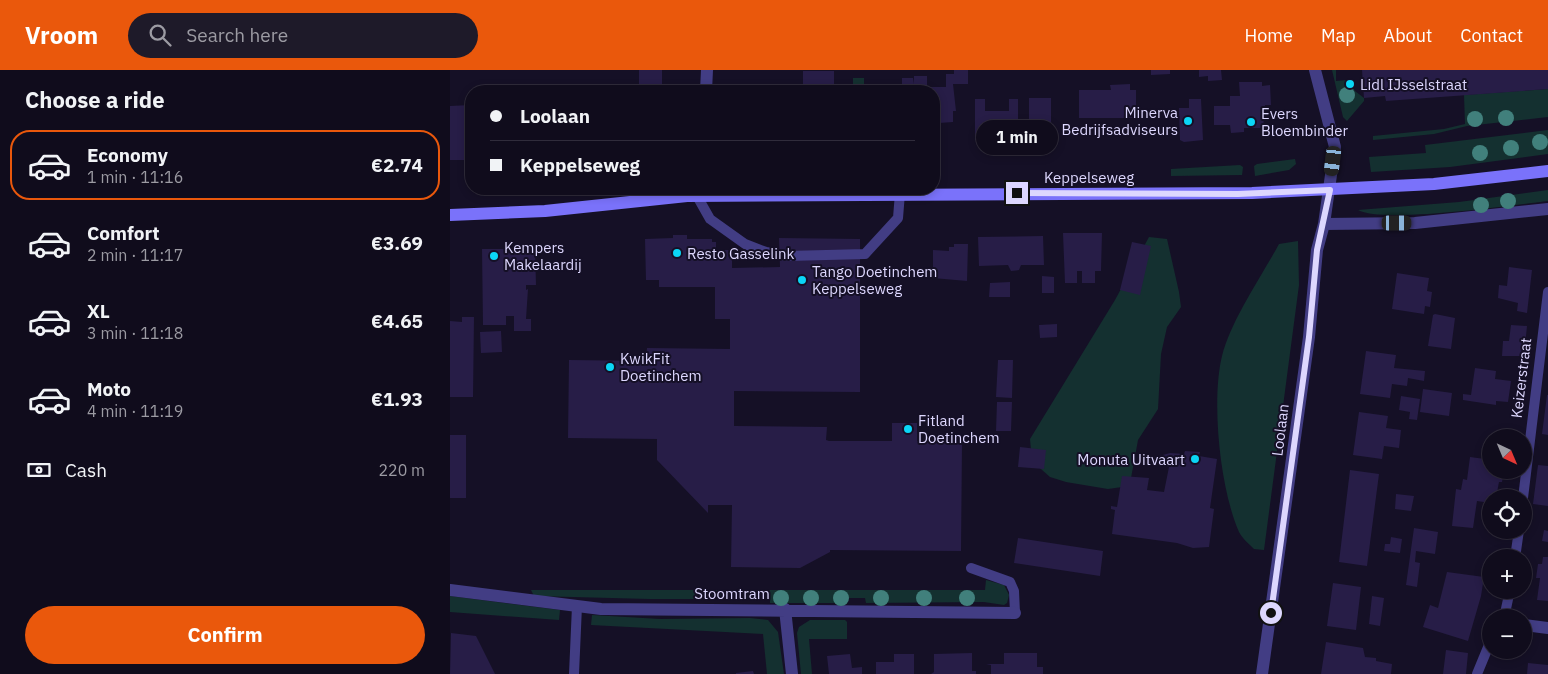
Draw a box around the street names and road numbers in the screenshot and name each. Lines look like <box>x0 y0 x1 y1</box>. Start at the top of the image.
street label: Keppelseweg <box>1044 168 1134 187</box>
street label: Keizerstraat <box>1507 337 1535 419</box>
street label: Loolaan <box>1267 403 1293 457</box>
street label: Stoomtram <box>694 584 770 603</box>

